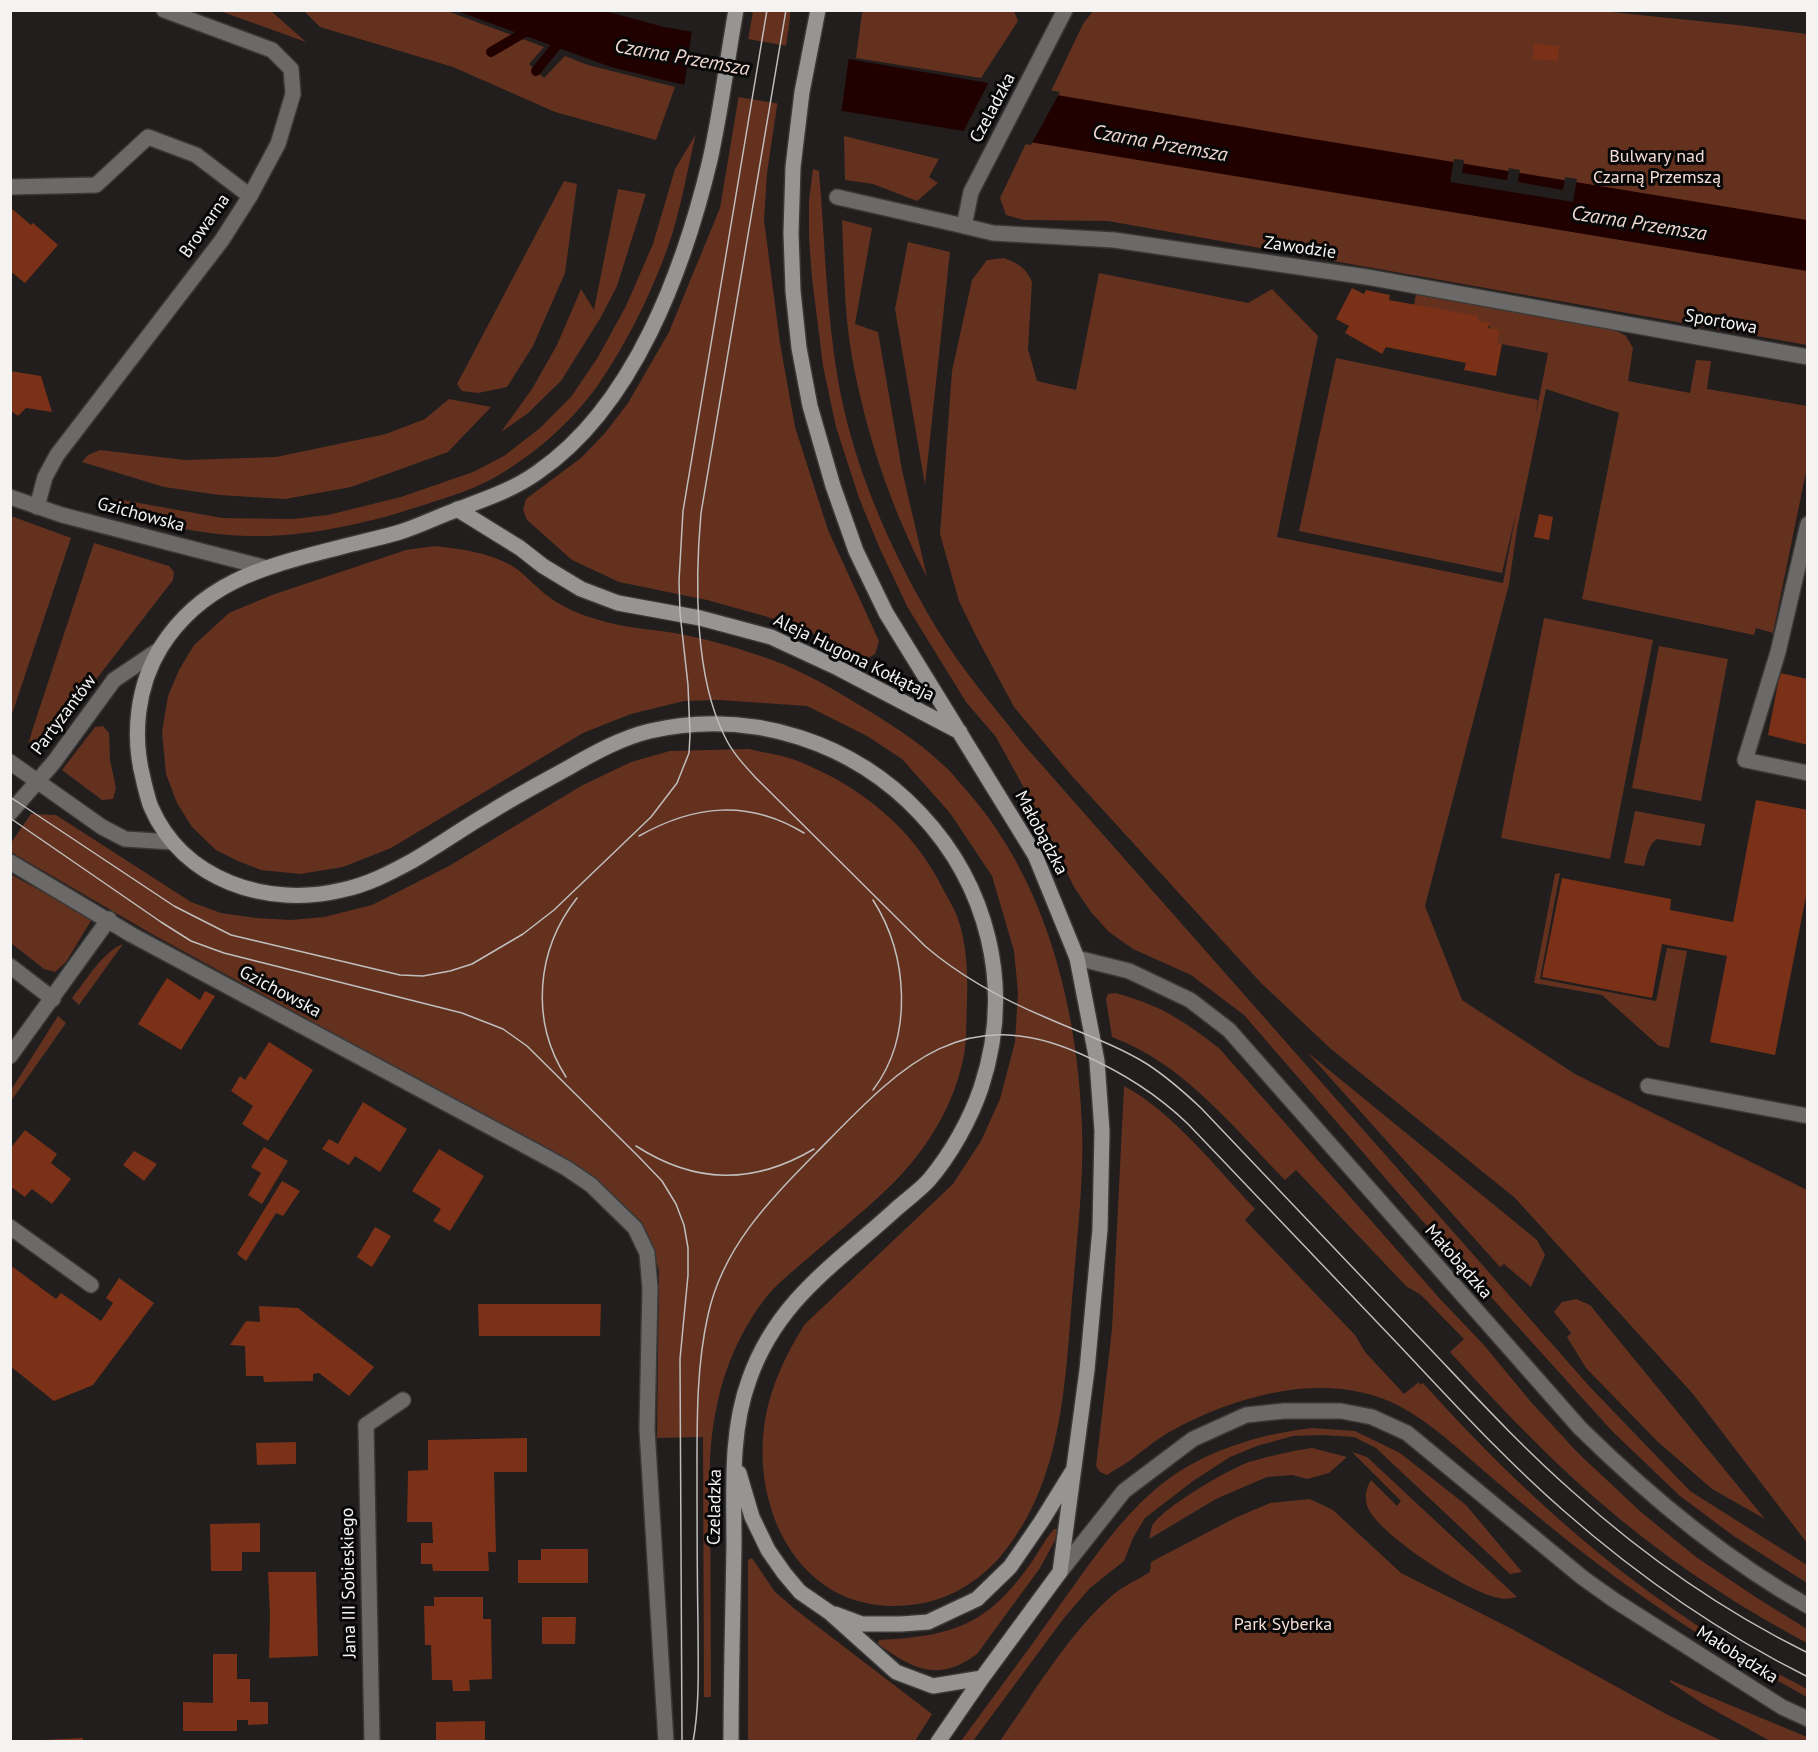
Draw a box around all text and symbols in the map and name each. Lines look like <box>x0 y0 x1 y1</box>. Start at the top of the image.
water label: Czarna Przemsza <box>613 34 751 82</box>
street label: Czeladzka <box>966 69 1020 147</box>
water label: Czarna Przemsza <box>1091 120 1229 168</box>
park label: Bulwary nad Czarną Przemszą <box>1593 146 1721 188</box>
street label: Browarna <box>175 190 235 262</box>
water label: Czarna Przemsza <box>1570 201 1708 247</box>
street label: Zawodzie <box>1262 232 1338 264</box>
street label: Sportowa <box>1683 305 1759 339</box>
street label: Gzichowska <box>95 493 187 537</box>
street label: Aleja Hugona Kołłątaja <box>770 610 938 706</box>
street label: Partyzantów <box>27 671 101 759</box>
street label: Małobądzka <box>1010 787 1072 879</box>
street label: Gzichowska <box>235 961 325 1023</box>
street label: Małobądzka <box>1420 1220 1496 1304</box>
street label: Czeladzka <box>704 1469 726 1545</box>
street label: Jana III Sobieskiego <box>337 1508 361 1658</box>
park label: Park Syberka <box>1234 1614 1332 1636</box>
street label: Małobądzka <box>1692 1621 1782 1689</box>

